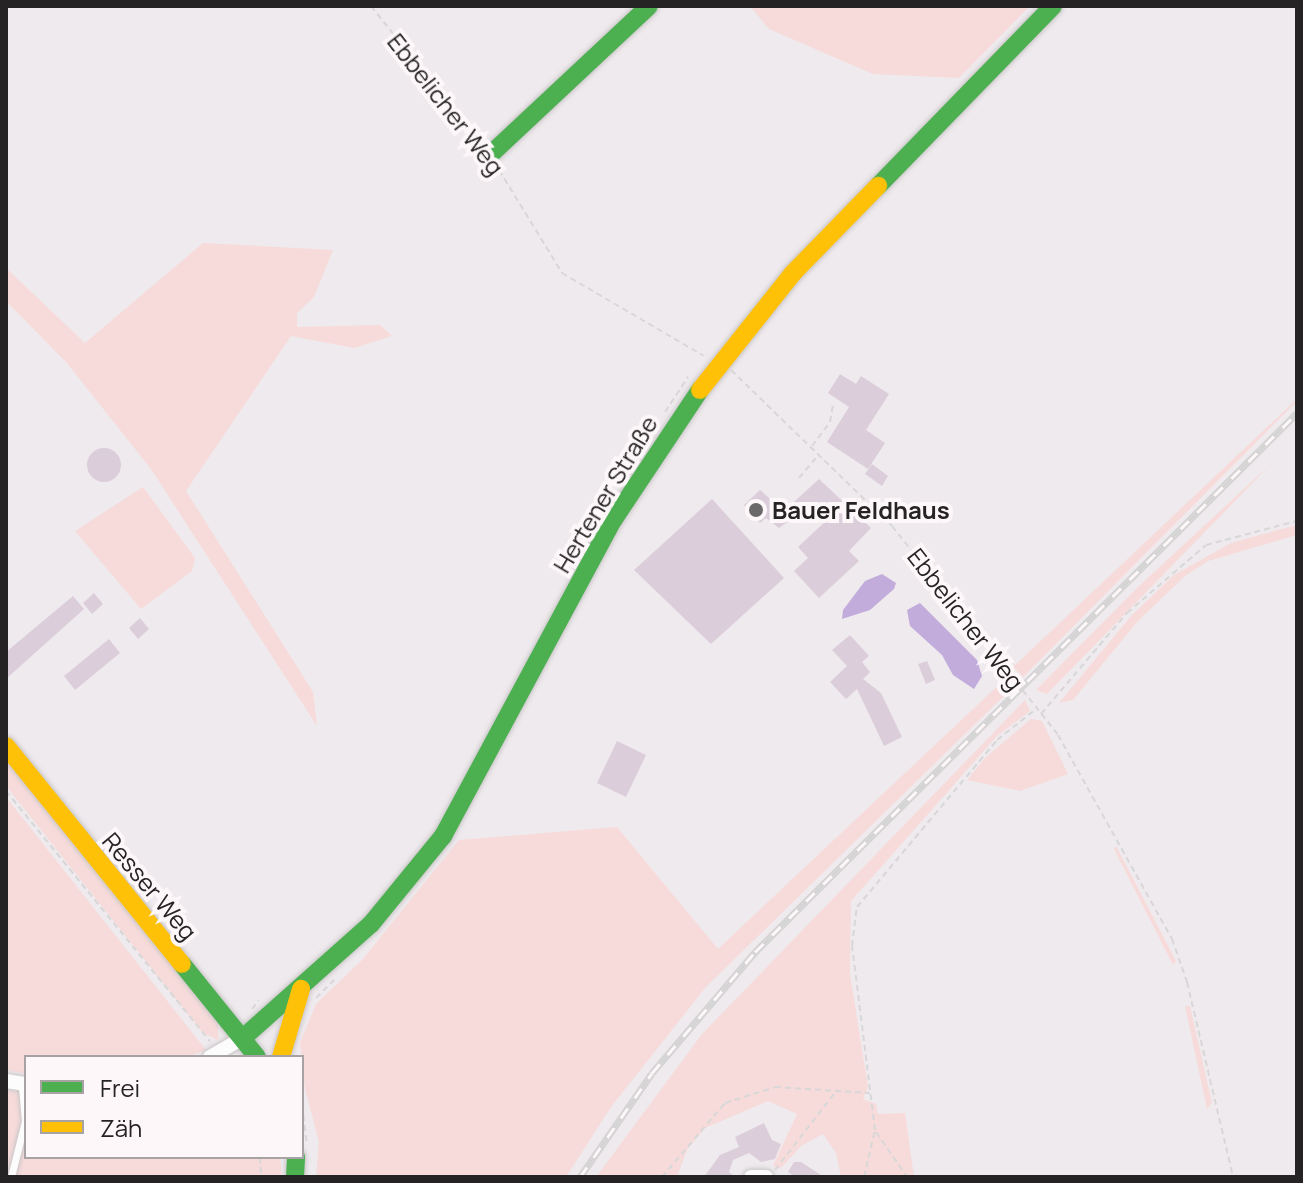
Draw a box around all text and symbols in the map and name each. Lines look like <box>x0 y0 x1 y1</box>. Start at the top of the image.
street label: Ebbelicher Weg <box>382 28 510 180</box>
street label: Hertener Straße <box>547 410 663 578</box>
place label: Bauer Feldhaus <box>772 496 950 524</box>
marker: Bauer Feldhaus <box>747 501 765 519</box>
street label: Ebbelicher Weg <box>902 543 1030 695</box>
street label: Resser Weg <box>97 827 203 945</box>
legend <box>24 1055 304 1159</box>
text: Frei <box>100 1071 140 1104</box>
text: Zäh <box>100 1111 142 1144</box>

